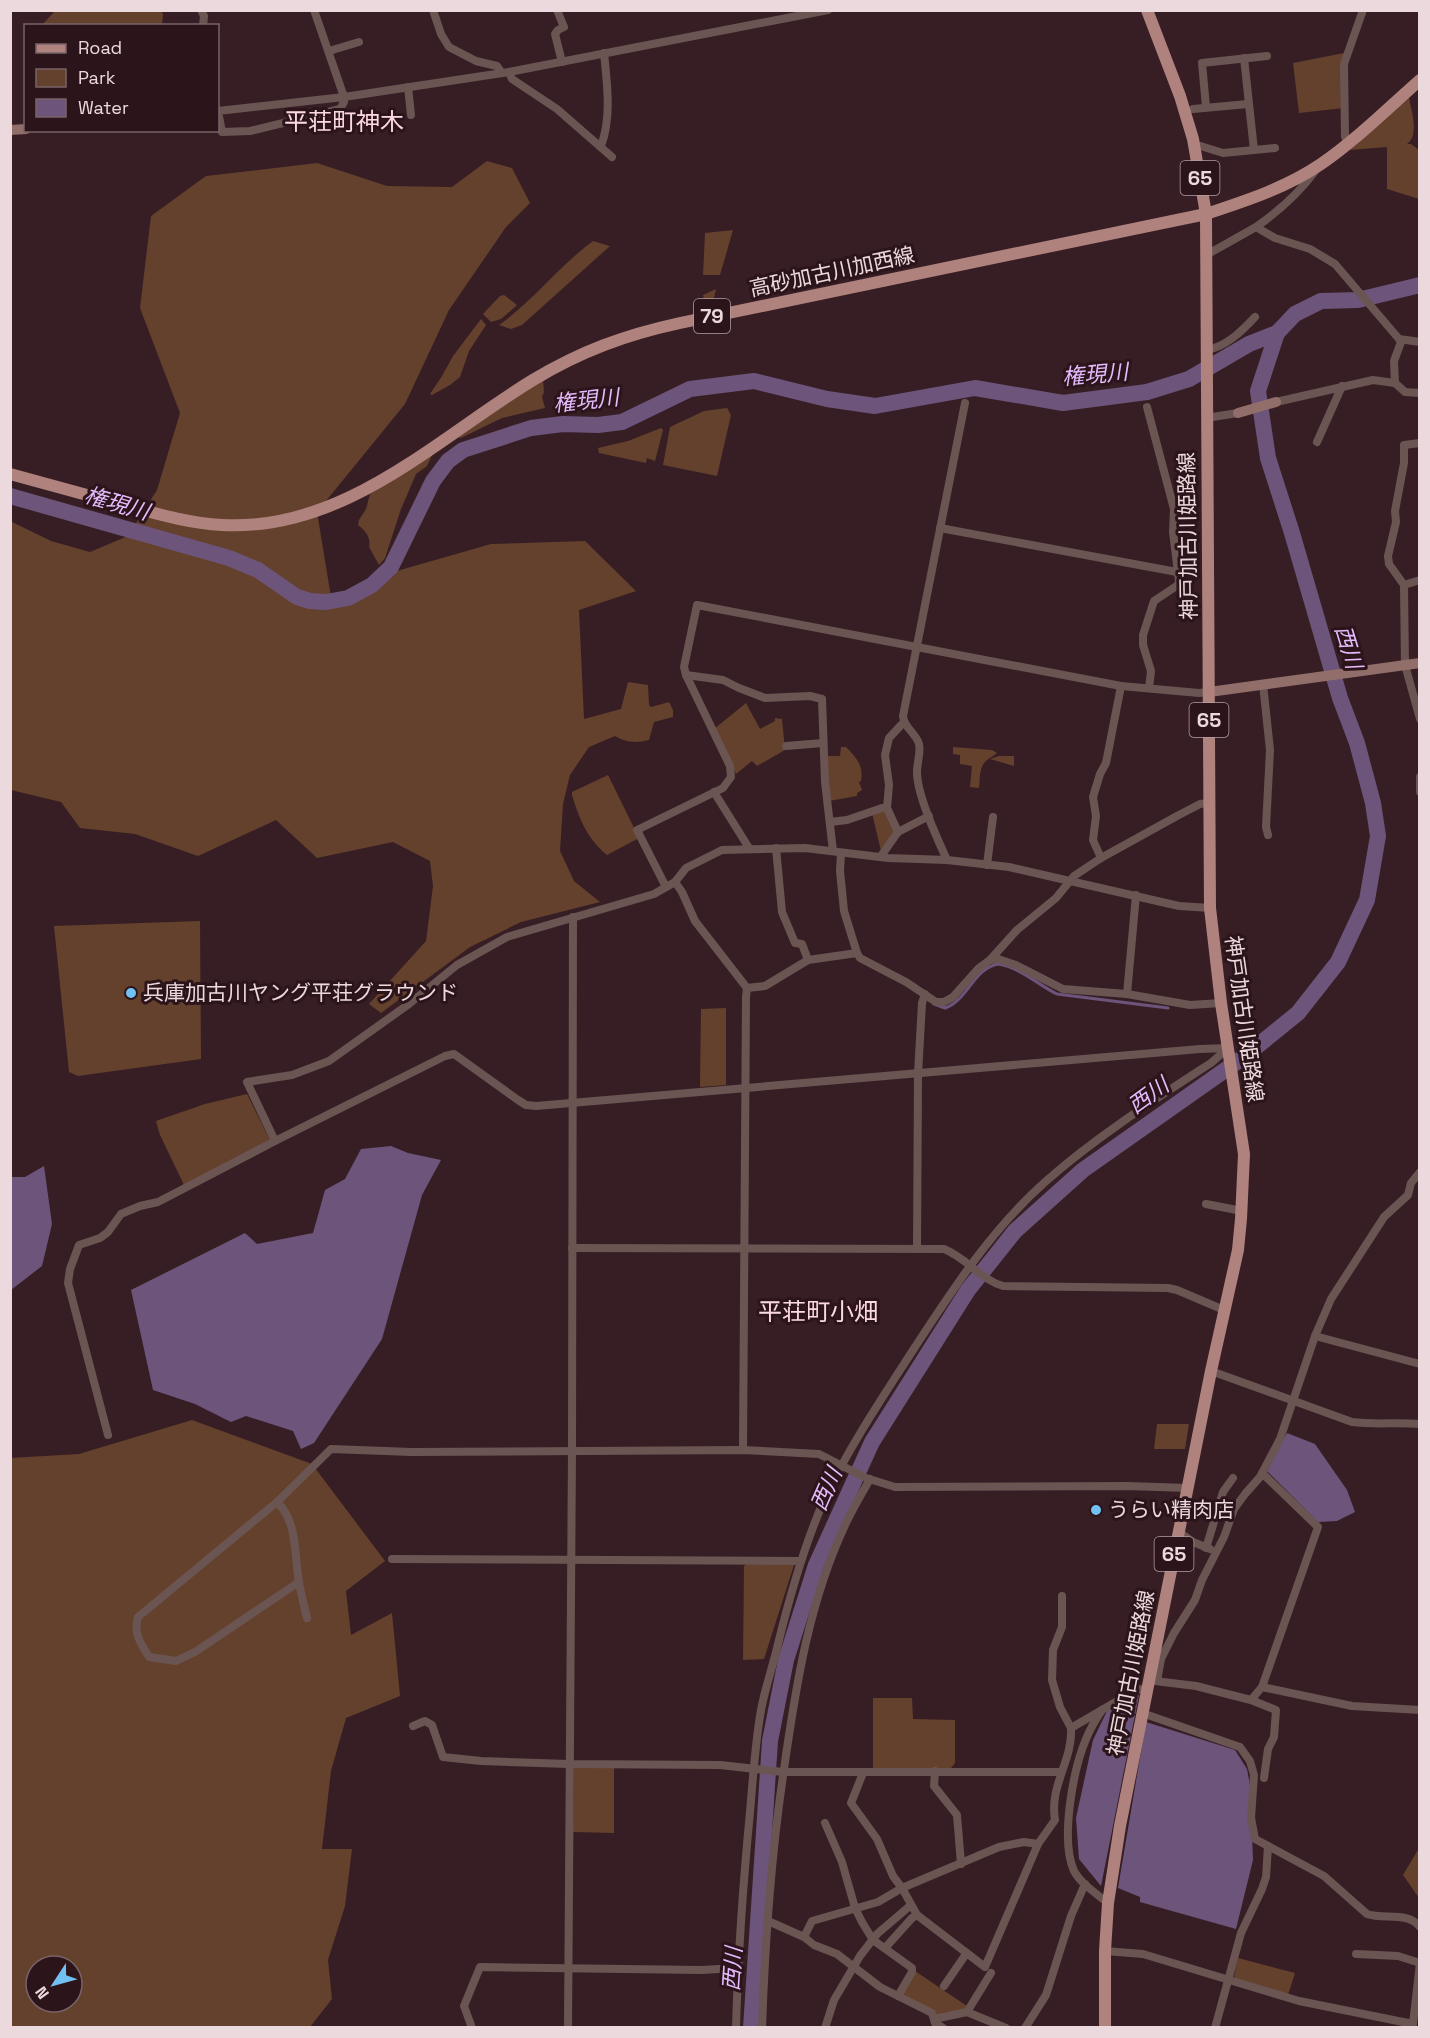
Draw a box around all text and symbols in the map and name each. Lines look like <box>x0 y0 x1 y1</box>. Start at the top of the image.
legend <box>24 24 219 132</box>
text: Road <box>78 36 122 59</box>
text: Park <box>78 66 116 89</box>
text: Water <box>78 96 129 119</box>
district label: 平荘町神木 <box>284 106 404 137</box>
road number: 65 <box>1180 161 1220 195</box>
street label: 高砂加古川加西線 <box>747 241 917 302</box>
road number: 79 <box>694 299 730 333</box>
water label: 権現川 <box>1061 357 1131 391</box>
water label: 権現川 <box>552 382 622 417</box>
street label: 神戸加古川姫路線 <box>1173 452 1202 620</box>
water label: 権現川 <box>81 480 154 526</box>
water label: 西川 <box>1329 622 1369 674</box>
road number: 65 <box>1190 703 1228 737</box>
street label: 神戸加古川姫路線 <box>1219 934 1270 1104</box>
place label: 兵庫加古川ヤング平荘グラウンド <box>143 979 458 1006</box>
marker: 兵庫加古川ヤング平荘グラウンド <box>124 986 138 1000</box>
water label: 西川 <box>1122 1070 1176 1119</box>
district label: 平荘町小畑 <box>758 1296 878 1327</box>
water label: 西川 <box>804 1461 849 1515</box>
place label: うらい精肉店 <box>1108 1496 1234 1523</box>
marker: うらい精肉店 <box>1089 1503 1103 1517</box>
road number: 65 <box>1154 1537 1194 1571</box>
street label: 神戸加古川姫路線 <box>1101 1588 1160 1758</box>
water label: 西川 <box>716 1944 748 1992</box>
north arrow <box>24 1954 84 2014</box>
text: N <box>31 1982 54 2003</box>

